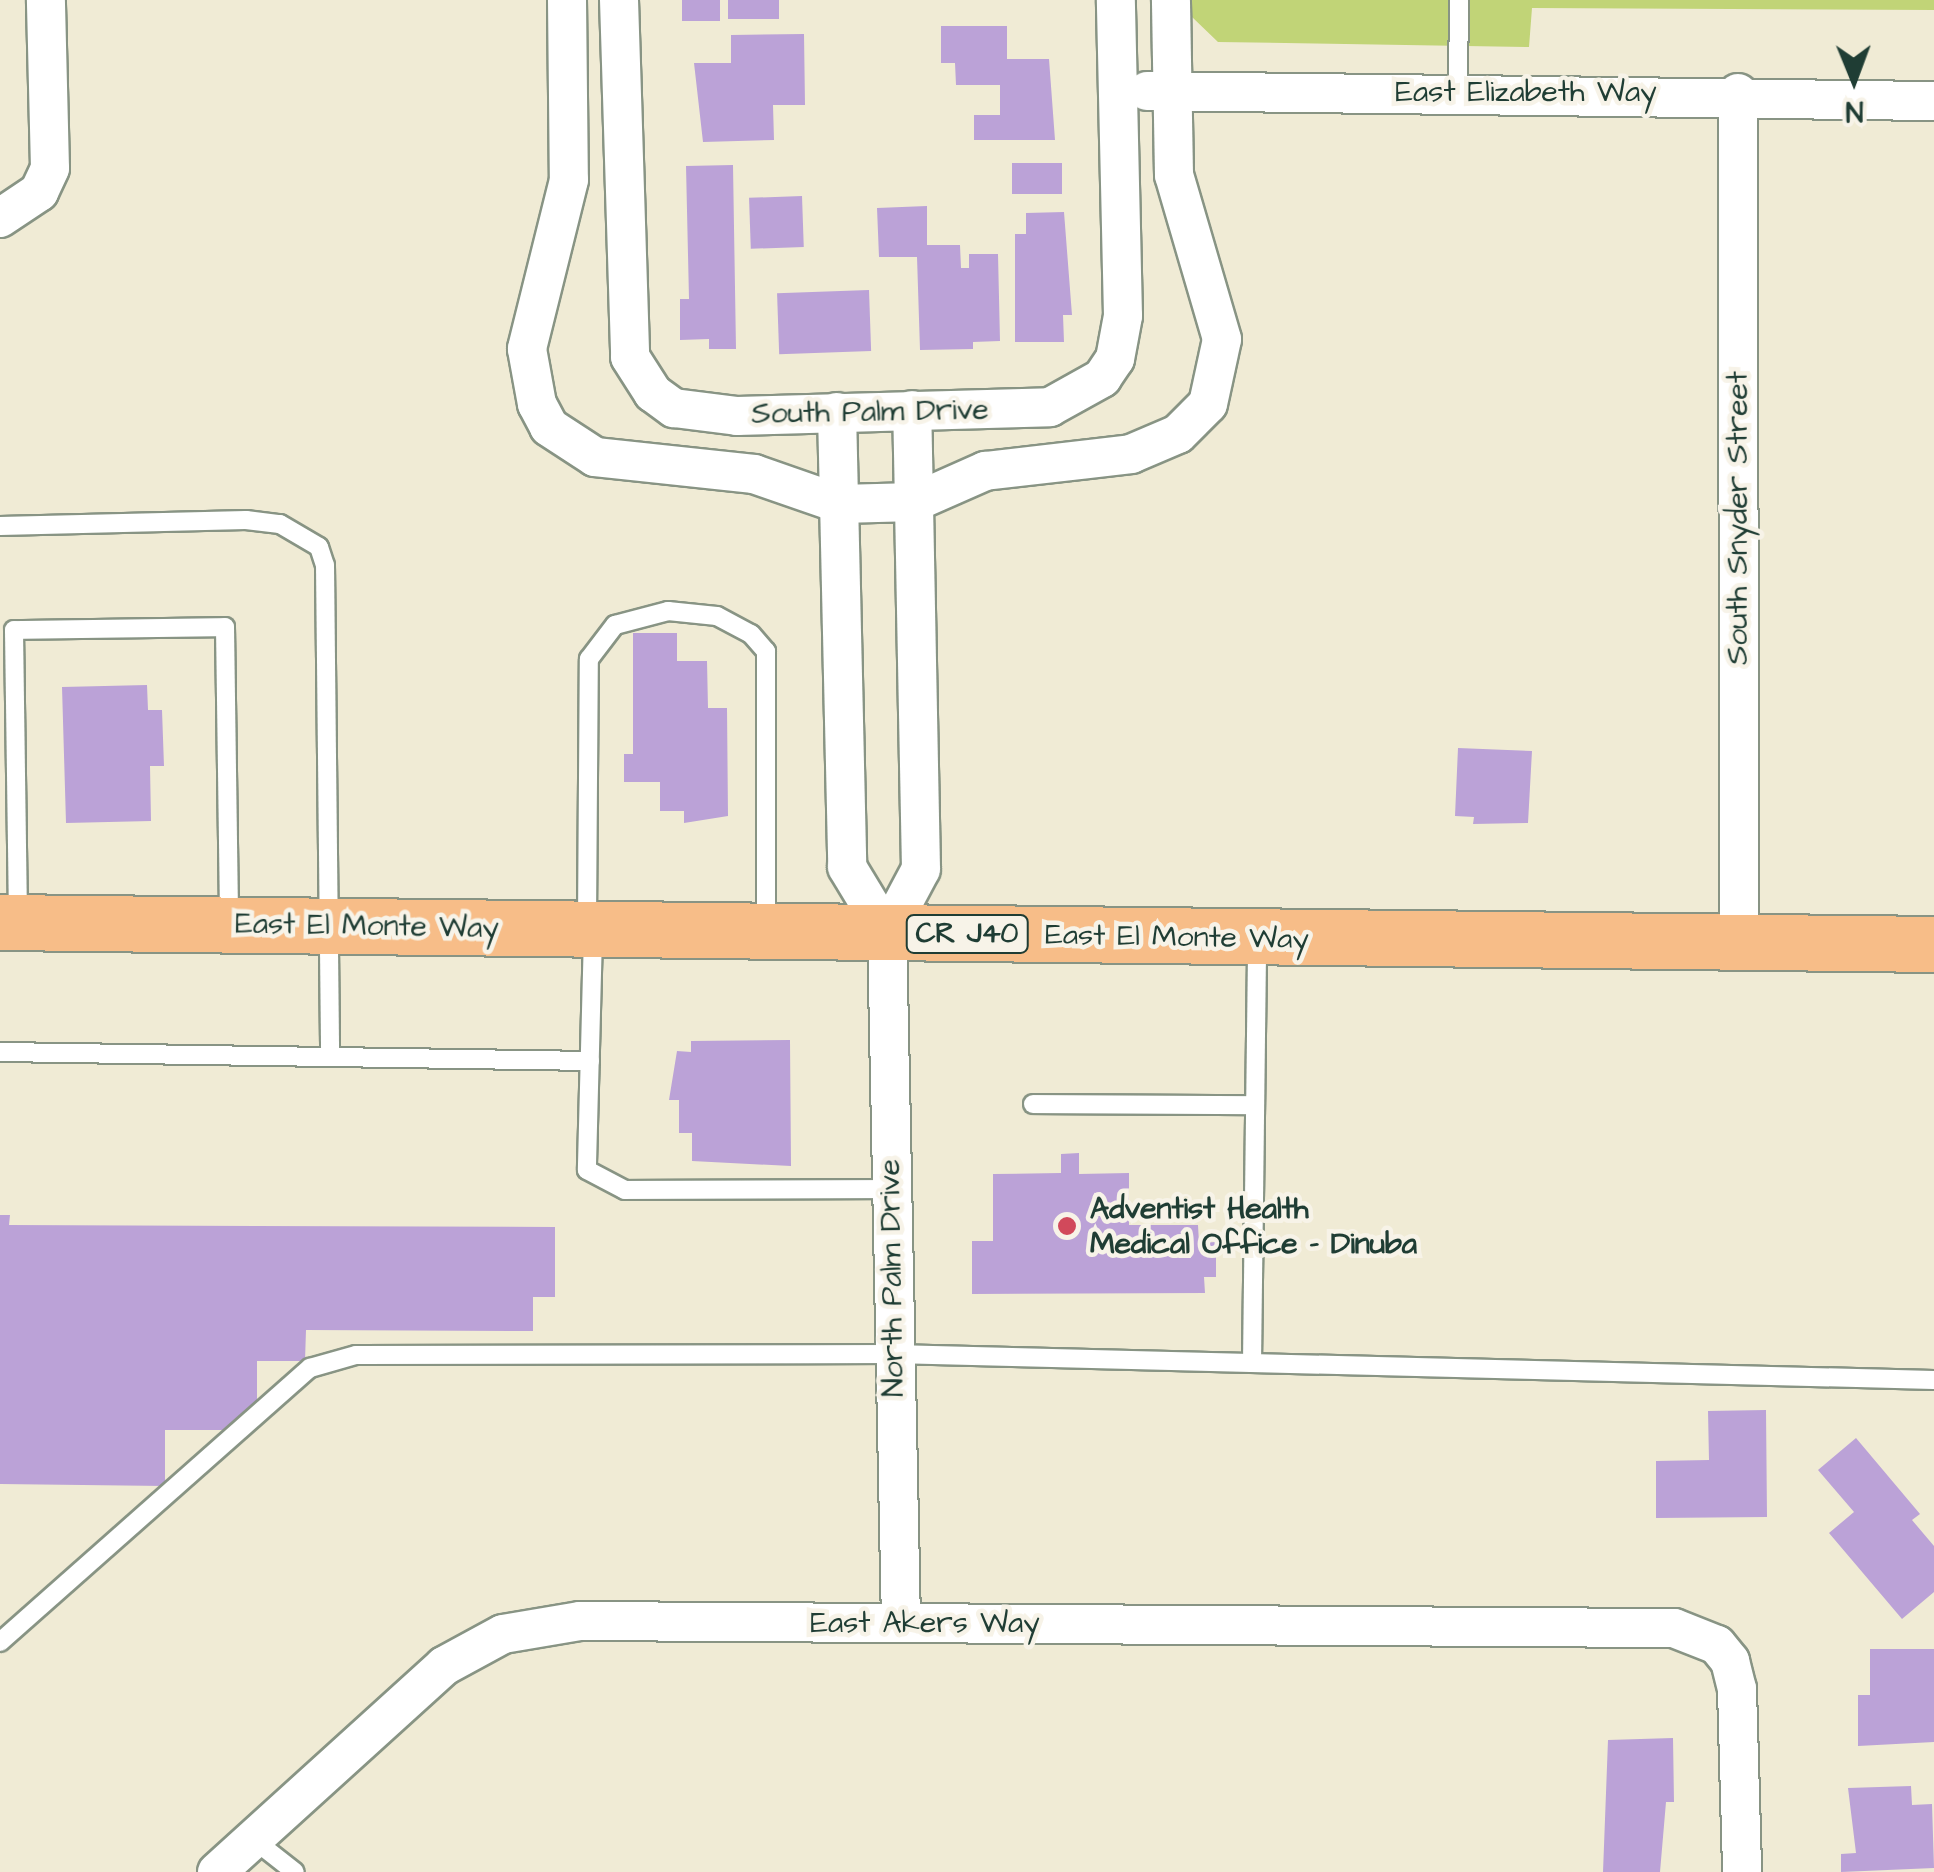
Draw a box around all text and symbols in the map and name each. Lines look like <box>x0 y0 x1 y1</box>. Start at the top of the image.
north arrow <box>1804 30 1904 130</box>
street label: East Elizabeth Way <box>1395 74 1657 110</box>
text: N <box>1845 91 1864 130</box>
street label: South Snyder Street <box>1720 371 1756 665</box>
street label: South Palm Drive <box>751 392 989 432</box>
street label: East El Monte Way <box>235 906 499 946</box>
road number: CR J40 <box>904 911 1030 957</box>
street label: East El Monte Way <box>1045 917 1309 957</box>
street label: North Palm Drive <box>872 1159 912 1397</box>
place label: Adventist Health Medical Office - Dinuba <box>1090 1191 1417 1262</box>
marker: Adventist Health Medical Office - Dinuba <box>1054 1213 1080 1239</box>
street label: East Akers Way <box>810 1605 1040 1641</box>

